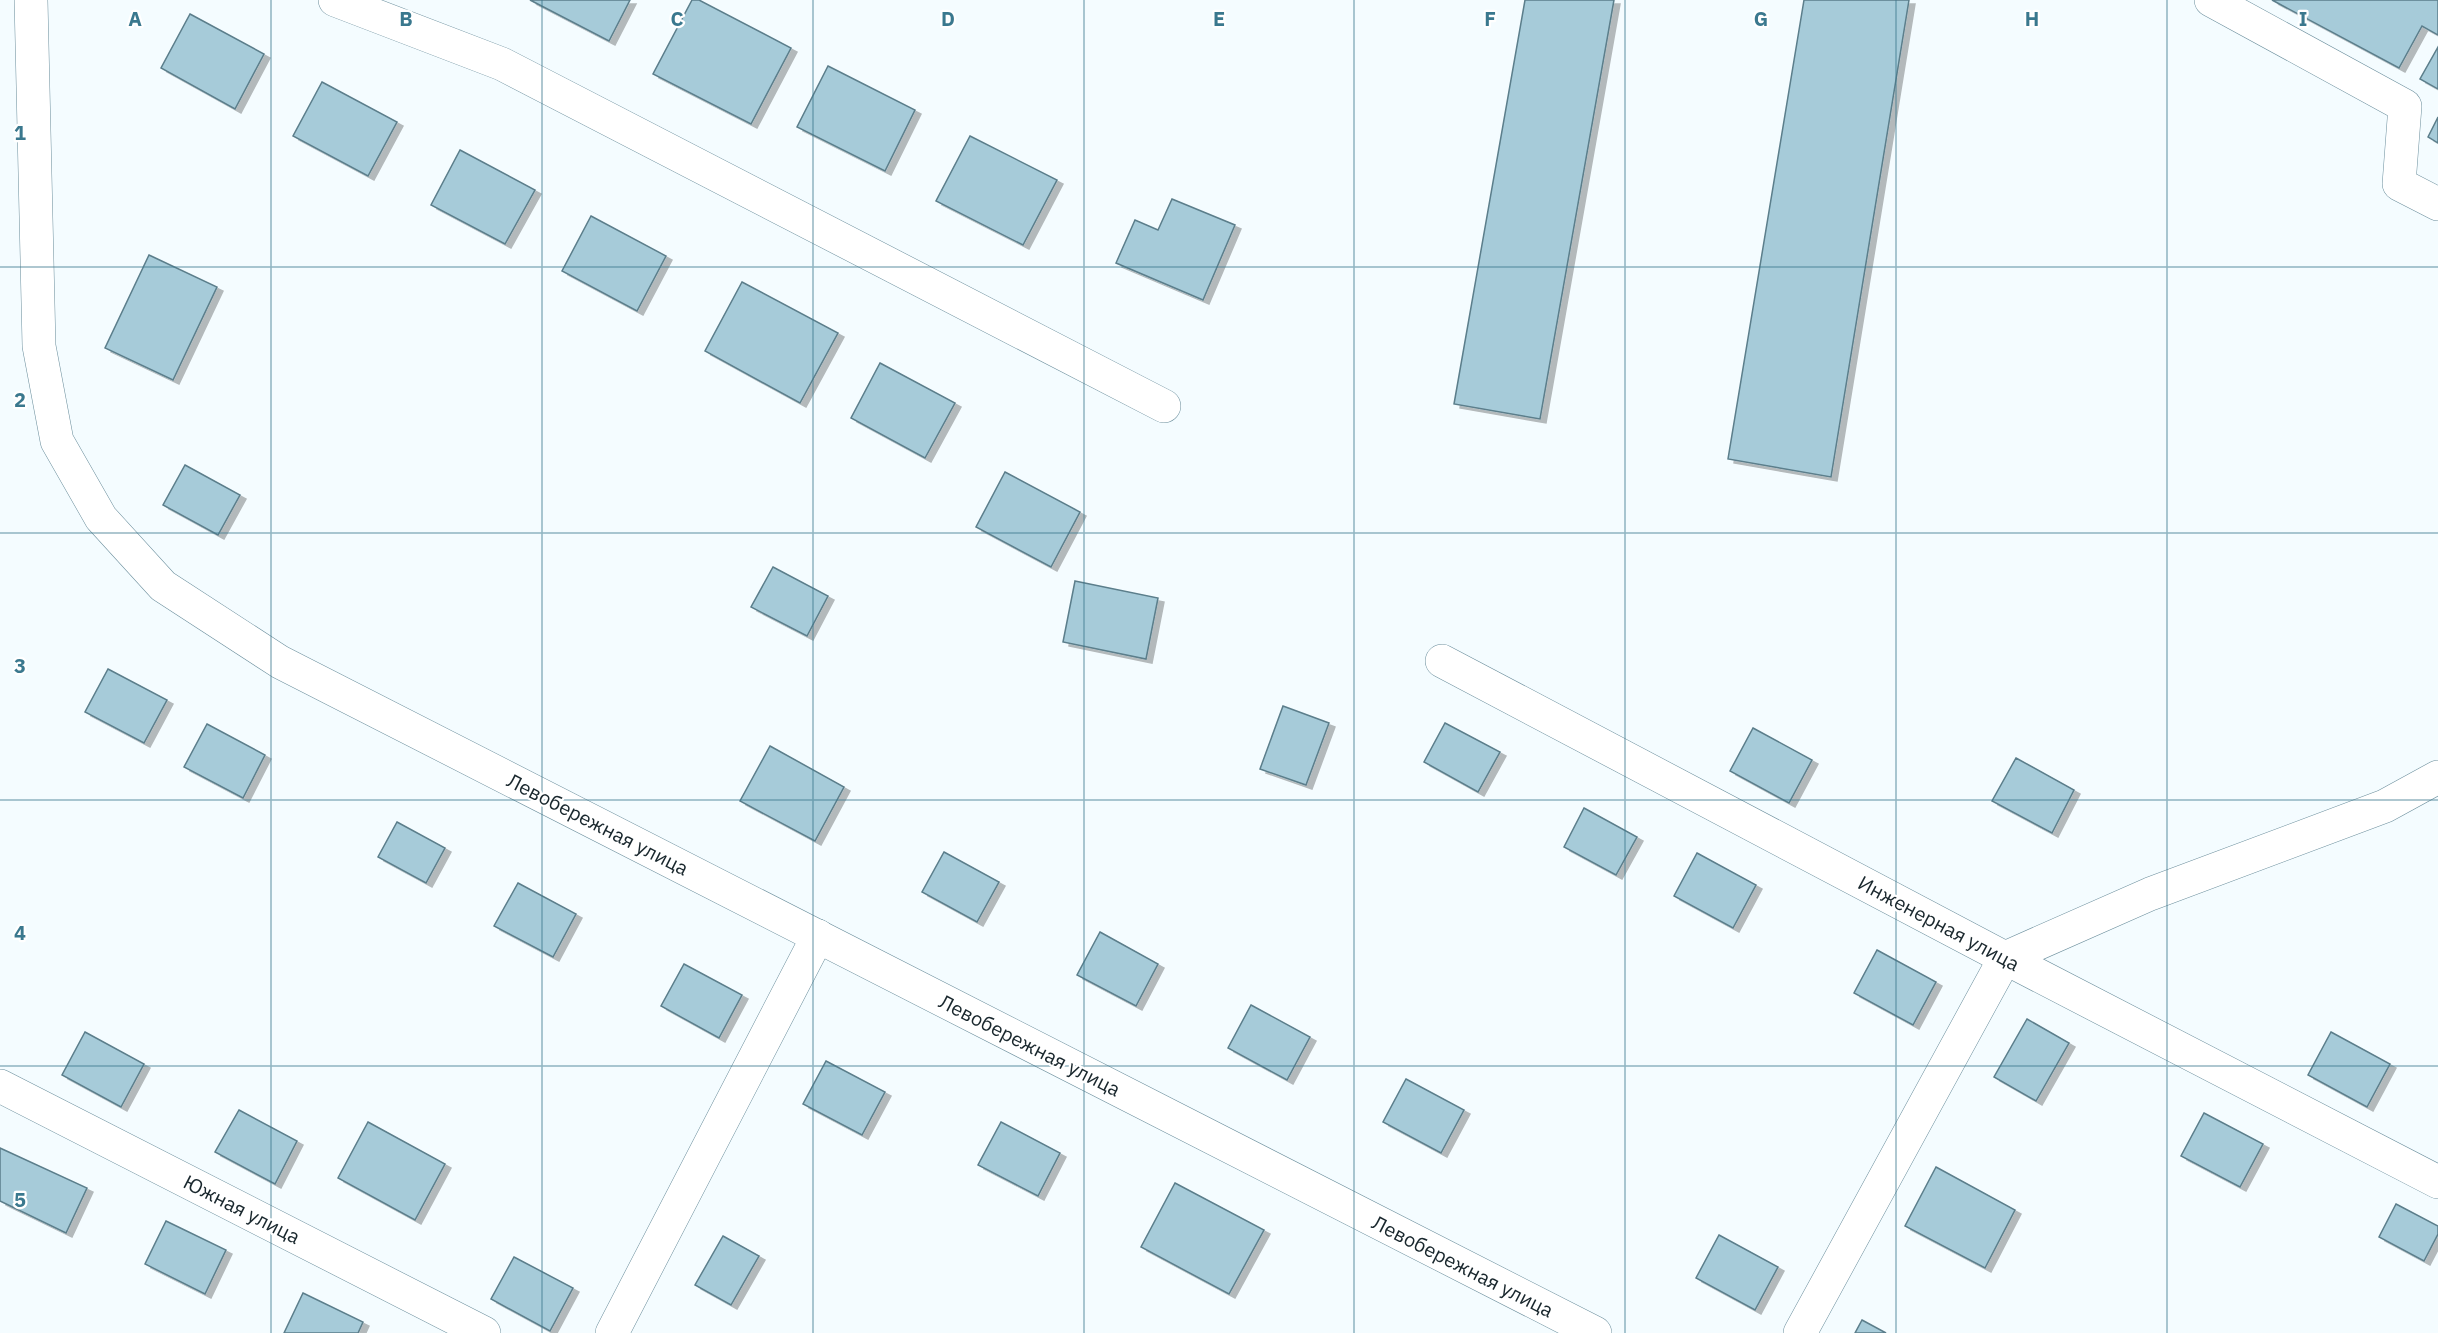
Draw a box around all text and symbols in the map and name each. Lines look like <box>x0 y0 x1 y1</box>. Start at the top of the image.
text: A <box>128 5 142 32</box>
text: B <box>399 5 413 32</box>
text: C <box>670 5 684 32</box>
text: D <box>941 5 955 32</box>
text: E <box>1213 5 1225 32</box>
text: F <box>1484 5 1496 32</box>
text: G <box>1754 5 1768 32</box>
text: H <box>2025 5 2039 32</box>
text: I <box>2299 5 2307 32</box>
text: 1 <box>14 119 26 146</box>
text: 2 <box>14 386 26 413</box>
text: 3 <box>14 652 26 679</box>
street label: Левобережная улица <box>503 766 694 882</box>
street label: Инженерная улица <box>1853 869 2025 977</box>
text: 4 <box>14 919 26 946</box>
street label: Левобережная улица <box>935 987 1126 1103</box>
street label: Южная улица <box>179 1168 305 1250</box>
text: 5 <box>14 1186 26 1213</box>
street label: Левобережная улица <box>1368 1208 1559 1324</box>

